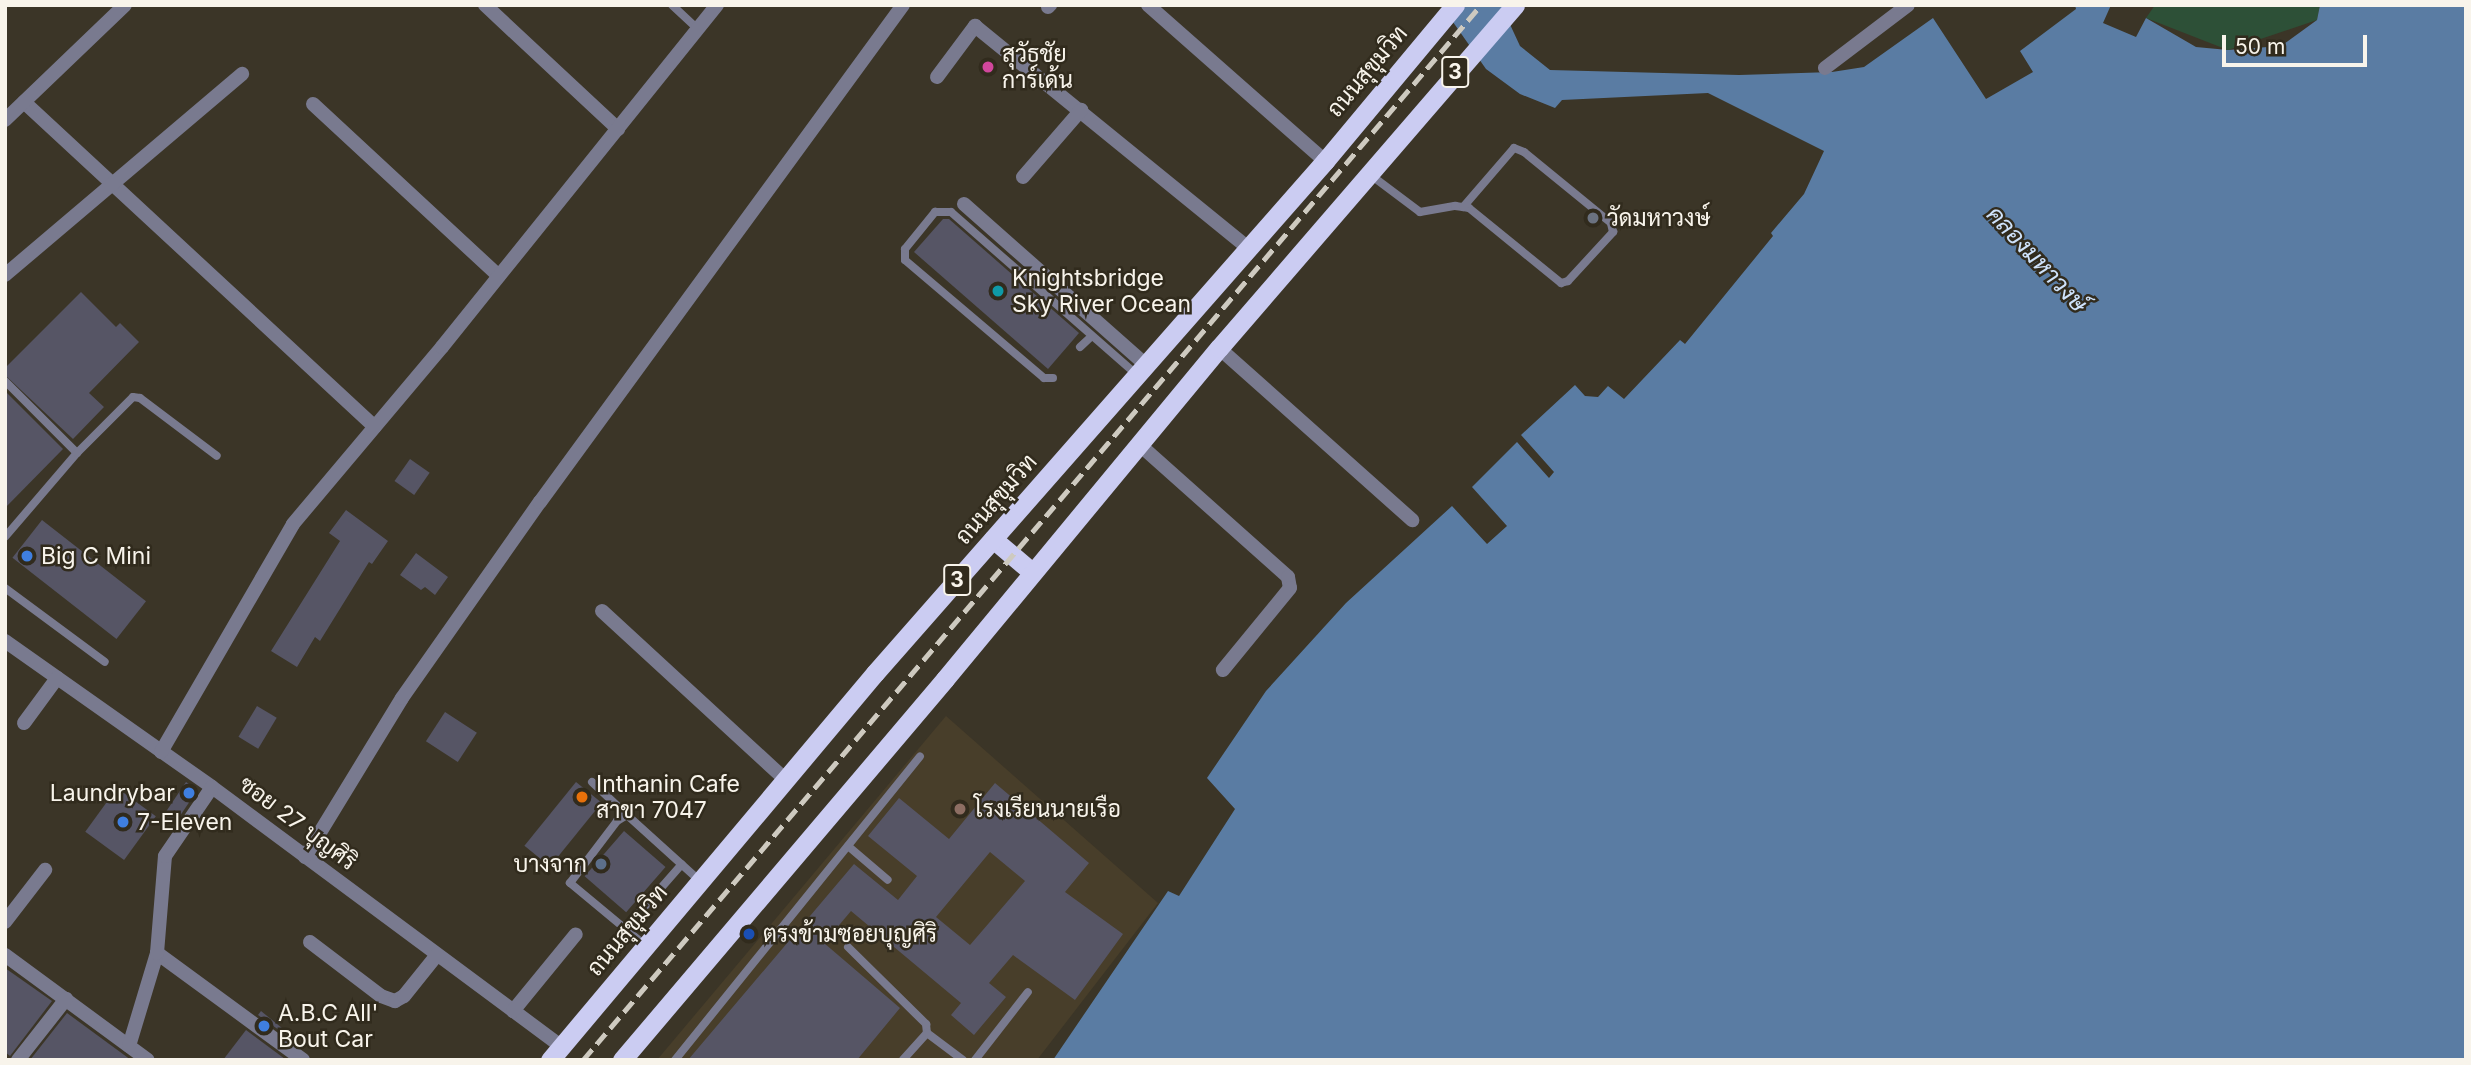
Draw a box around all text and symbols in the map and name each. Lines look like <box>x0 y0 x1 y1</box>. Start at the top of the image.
street label: ถนนสุขุมวิท <box>1321 20 1413 122</box>
scale bar <box>2226 21 2371 65</box>
text: 50 m <box>2235 34 2285 59</box>
place label: สุวัธชัย การ์เด้น <box>1002 40 1073 94</box>
road number: 3 <box>1441 55 1469 90</box>
marker: สุวัธชัย การ์เด้น <box>980 59 996 75</box>
water label: คลองมหาวงษ์ <box>1981 200 2093 318</box>
place label: วัดมหาวงษ์ <box>1607 204 1710 232</box>
marker: วัดมหาวงษ์ <box>1585 210 1601 226</box>
place label: Knightsbridge Sky River Ocean <box>1012 264 1191 318</box>
marker: Knightsbridge Sky River Ocean <box>990 283 1006 299</box>
street label: ถนนสุขุมวิท <box>949 448 1043 550</box>
place label: Big C Mini <box>41 542 151 570</box>
marker: Big C Mini <box>19 548 35 564</box>
road number: 3 <box>943 562 971 598</box>
street label: ซอย 27 บุญศิริ <box>234 770 362 876</box>
place label: Inthanin Cafe สาขา 7047 <box>596 770 740 824</box>
place label: Laundrybar <box>50 779 175 807</box>
marker: Laundrybar <box>181 785 197 801</box>
marker: Inthanin Cafe สาขา 7047 <box>574 789 590 805</box>
place label: โรงเรียนนายเรือ <box>974 795 1121 823</box>
marker: โรงเรียนนายเรือ <box>952 801 968 817</box>
place label: 7-Eleven <box>137 808 232 836</box>
marker: 7-Eleven <box>115 814 131 830</box>
place label: บางจาก <box>513 850 587 878</box>
marker: บางจาก <box>593 856 609 872</box>
street label: ถนนสุขุมวิท <box>581 879 673 981</box>
place label: ตรงข้ามซอยบุญศิริ <box>763 920 937 948</box>
marker: ตรงข้ามซอยบุญศิริ <box>741 926 757 942</box>
place label: A.B.C All' Bout Car <box>278 999 378 1053</box>
marker: A.B.C All' Bout Car <box>256 1018 272 1034</box>

